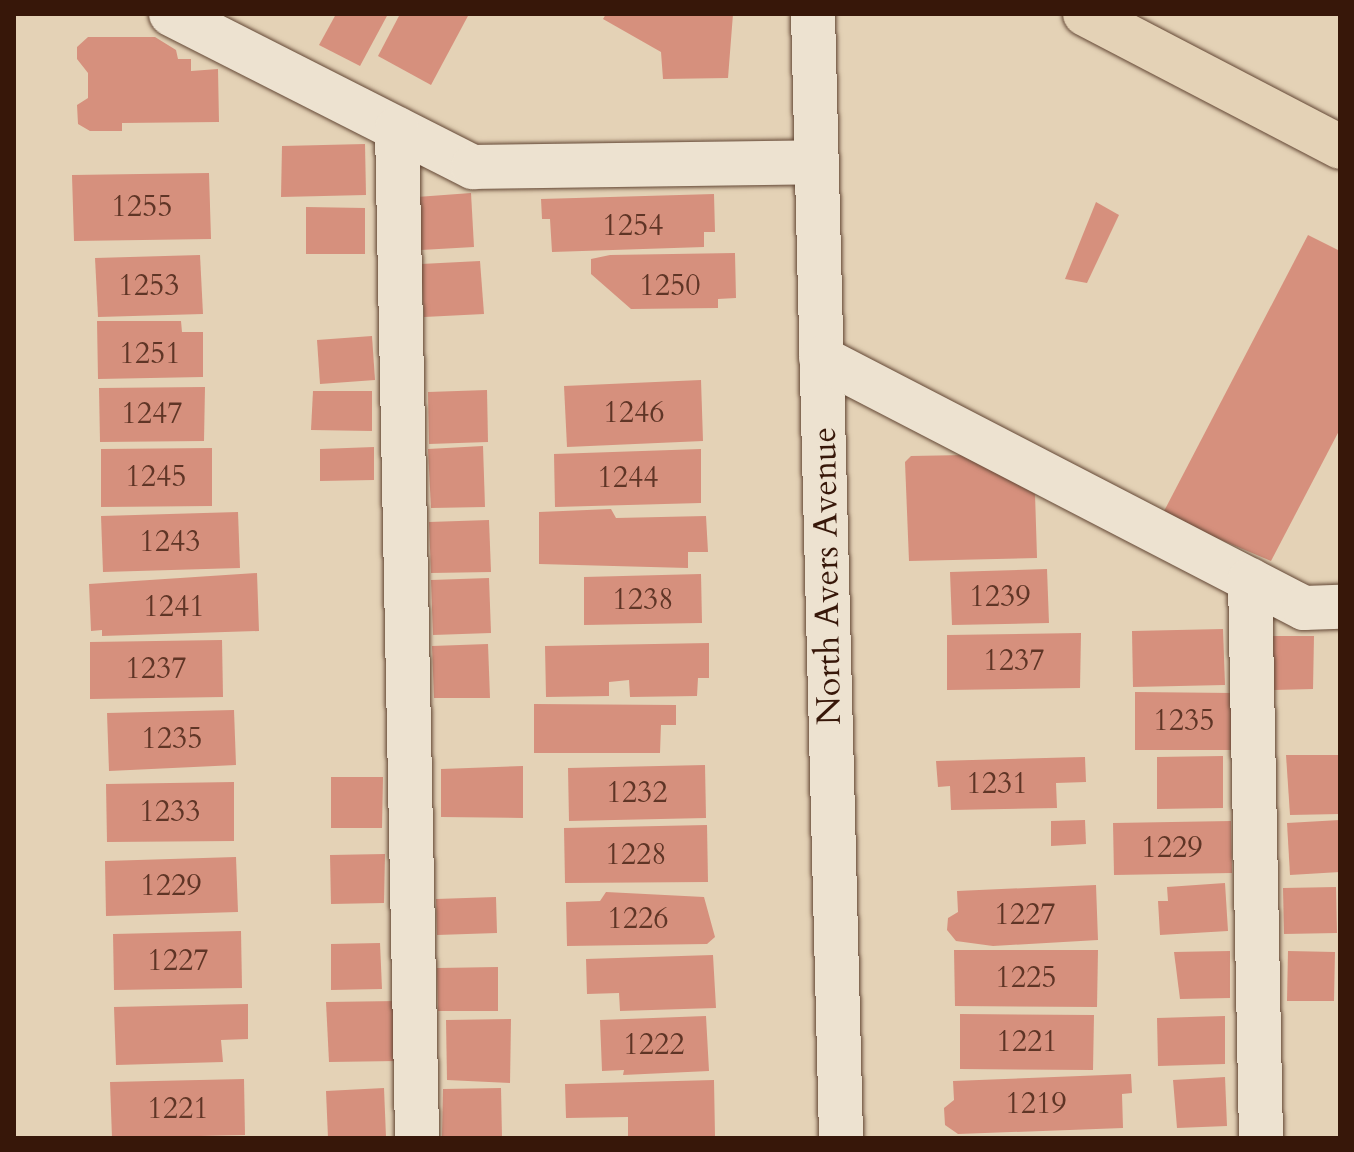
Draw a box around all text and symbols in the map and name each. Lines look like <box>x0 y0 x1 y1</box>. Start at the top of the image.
house number: 1255 <box>111 189 173 225</box>
house number: 1254 <box>602 208 664 244</box>
house number: 1253 <box>118 268 180 304</box>
house number: 1250 <box>639 268 701 304</box>
house number: 1251 <box>119 336 181 372</box>
house number: 1246 <box>603 395 665 431</box>
house number: 1247 <box>121 396 183 432</box>
street label: North Avers Avenue <box>804 427 850 725</box>
house number: 1245 <box>125 459 187 495</box>
house number: 1244 <box>597 460 659 496</box>
house number: 1243 <box>139 524 201 560</box>
house number: 1239 <box>969 579 1031 615</box>
house number: 1238 <box>612 582 674 618</box>
house number: 1241 <box>143 589 205 625</box>
house number: 1237 <box>983 643 1045 679</box>
house number: 1237 <box>125 651 187 687</box>
house number: 1235 <box>1153 703 1215 739</box>
house number: 1235 <box>141 721 203 757</box>
house number: 1231 <box>966 766 1028 802</box>
house number: 1232 <box>606 775 668 811</box>
house number: 1233 <box>139 794 201 830</box>
house number: 1229 <box>1141 830 1203 866</box>
house number: 1228 <box>605 837 667 873</box>
house number: 1229 <box>140 868 202 904</box>
house number: 1227 <box>994 897 1056 933</box>
house number: 1226 <box>607 901 669 937</box>
house number: 1227 <box>147 943 209 979</box>
house number: 1225 <box>995 960 1057 996</box>
house number: 1221 <box>996 1024 1058 1060</box>
house number: 1222 <box>623 1027 685 1063</box>
house number: 1219 <box>1005 1086 1067 1122</box>
house number: 1221 <box>147 1091 209 1127</box>

